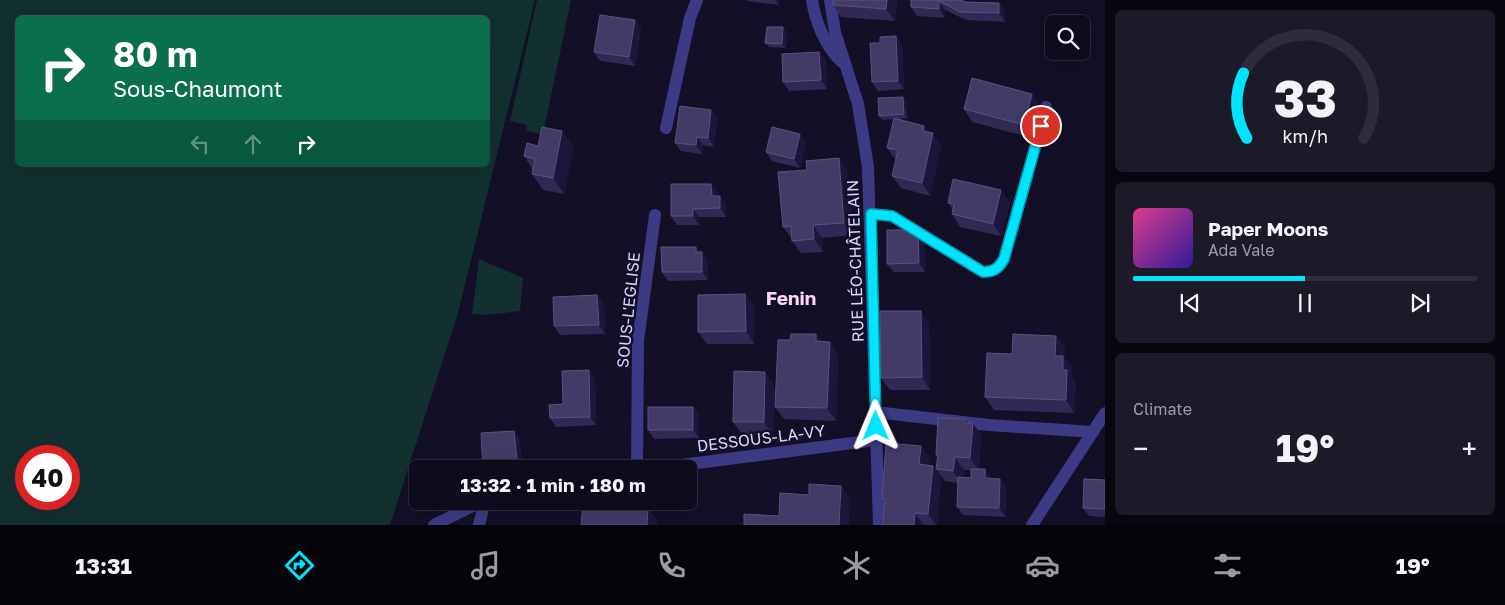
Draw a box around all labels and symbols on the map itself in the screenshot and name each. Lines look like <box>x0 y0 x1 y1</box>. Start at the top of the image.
pin <box>1020 105 1062 147</box>
street label: RUE LÉO-CHÂTELAIN <box>842 179 868 343</box>
street label: SOUS-L'EGLISE <box>612 251 644 369</box>
district label: Fenin <box>766 286 816 309</box>
position arrow <box>849 399 901 451</box>
street label: DESSOUS-LA-VY <box>696 420 827 456</box>
speed limit sign: 40 <box>15 445 80 510</box>

